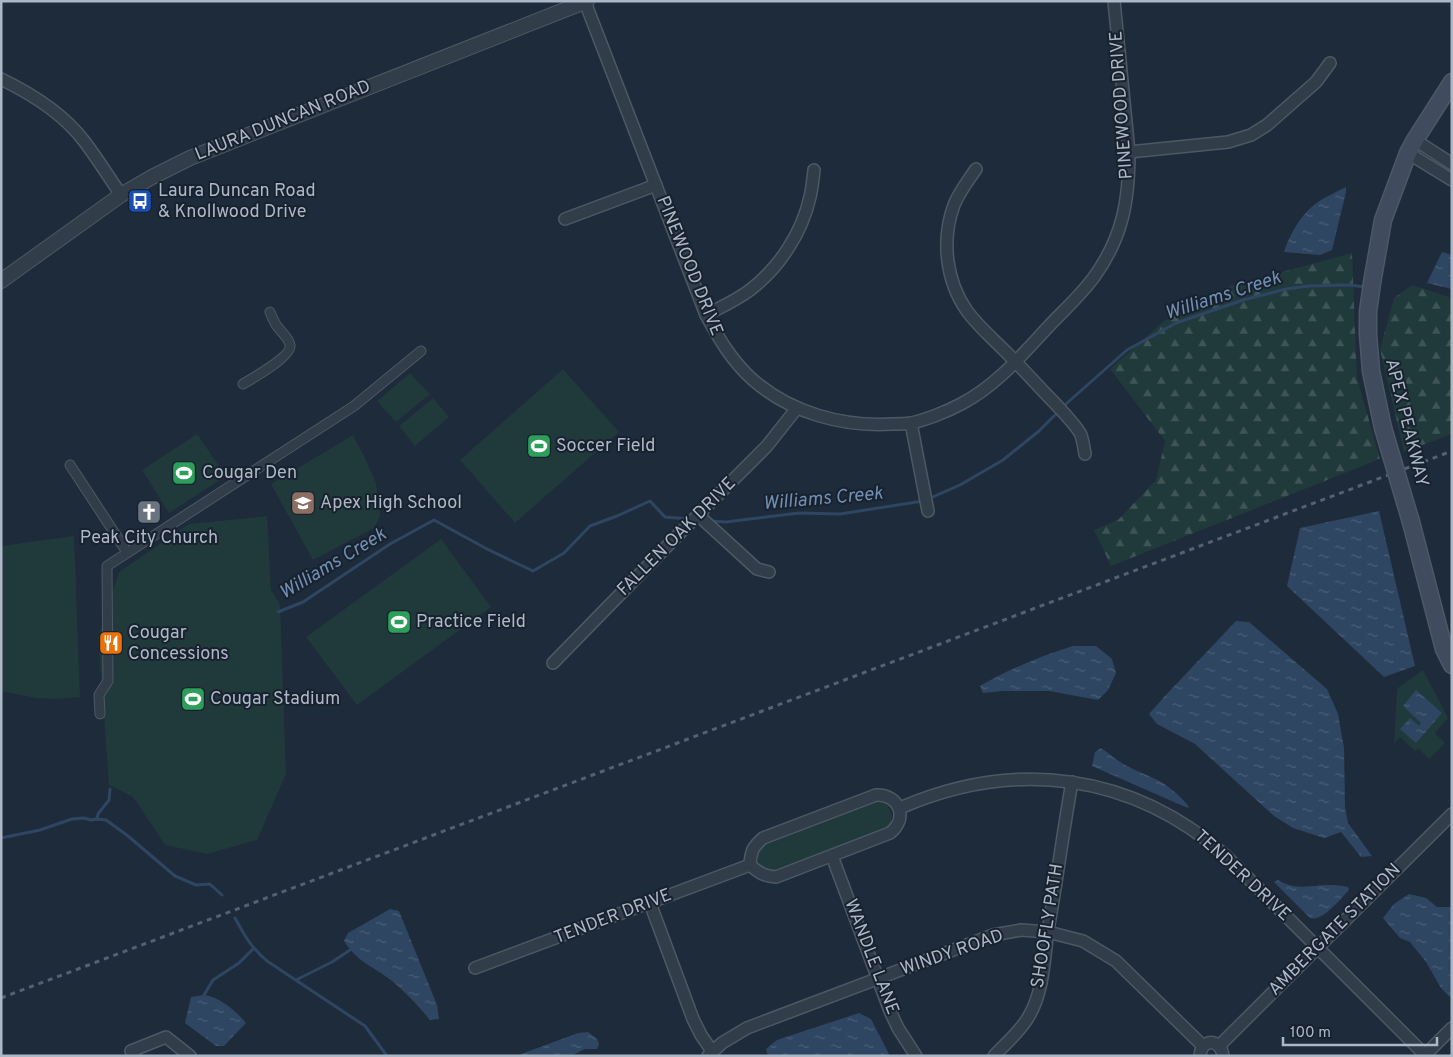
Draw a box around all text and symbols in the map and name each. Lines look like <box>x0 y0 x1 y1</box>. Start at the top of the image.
street label: PINEWOOD DRIVE <box>1105 30 1139 180</box>
street label: LAURA DUNCAN ROAD <box>192 75 374 167</box>
place label: Laura Duncan Road & Knollwood Drive <box>158 180 316 224</box>
bus stop icon: Laura Duncan Road & Knollwood Drive <box>127 188 153 214</box>
street label: PINEWOOD DRIVE <box>650 193 728 339</box>
water label: Williams Creek <box>1162 266 1284 326</box>
street label: APEX PEAKWAY <box>1379 356 1433 490</box>
sports icon: Soccer Field <box>526 433 552 459</box>
place label: Soccer Field <box>556 435 655 458</box>
sports icon: Cougar Den <box>171 460 197 486</box>
place label: Cougar Den <box>202 462 297 485</box>
street label: FALLEN OAK DRIVE <box>613 473 741 601</box>
water label: Williams Creek <box>762 482 884 516</box>
school or university icon: Apex High School <box>290 490 316 516</box>
place label: Apex High School <box>320 492 462 515</box>
church icon: Peak City Church <box>136 499 162 525</box>
water label: Williams Creek <box>275 523 391 605</box>
place label: Peak City Church <box>80 527 218 550</box>
sports icon: Practice Field <box>386 609 412 635</box>
place label: Practice Field <box>416 611 526 634</box>
place label: Cougar Concessions <box>128 622 229 666</box>
restaurant icon: Cougar Concessions <box>98 630 124 656</box>
sports icon: Cougar Stadium <box>180 686 206 712</box>
place label: Cougar Stadium <box>210 688 340 711</box>
street label: TENDER DRIVE <box>1189 825 1295 927</box>
street label: AMBERGATE STATION <box>1264 859 1406 1001</box>
street label: SHOOFLY PATH <box>1027 862 1069 990</box>
street label: TENDER DRIVE <box>551 884 675 950</box>
street label: WANDLE LANE <box>838 896 904 1018</box>
street label: WINDY ROAD <box>897 925 1007 981</box>
scale bar <box>1283 1014 1437 1046</box>
text: 100 m <box>1290 1024 1331 1043</box>

